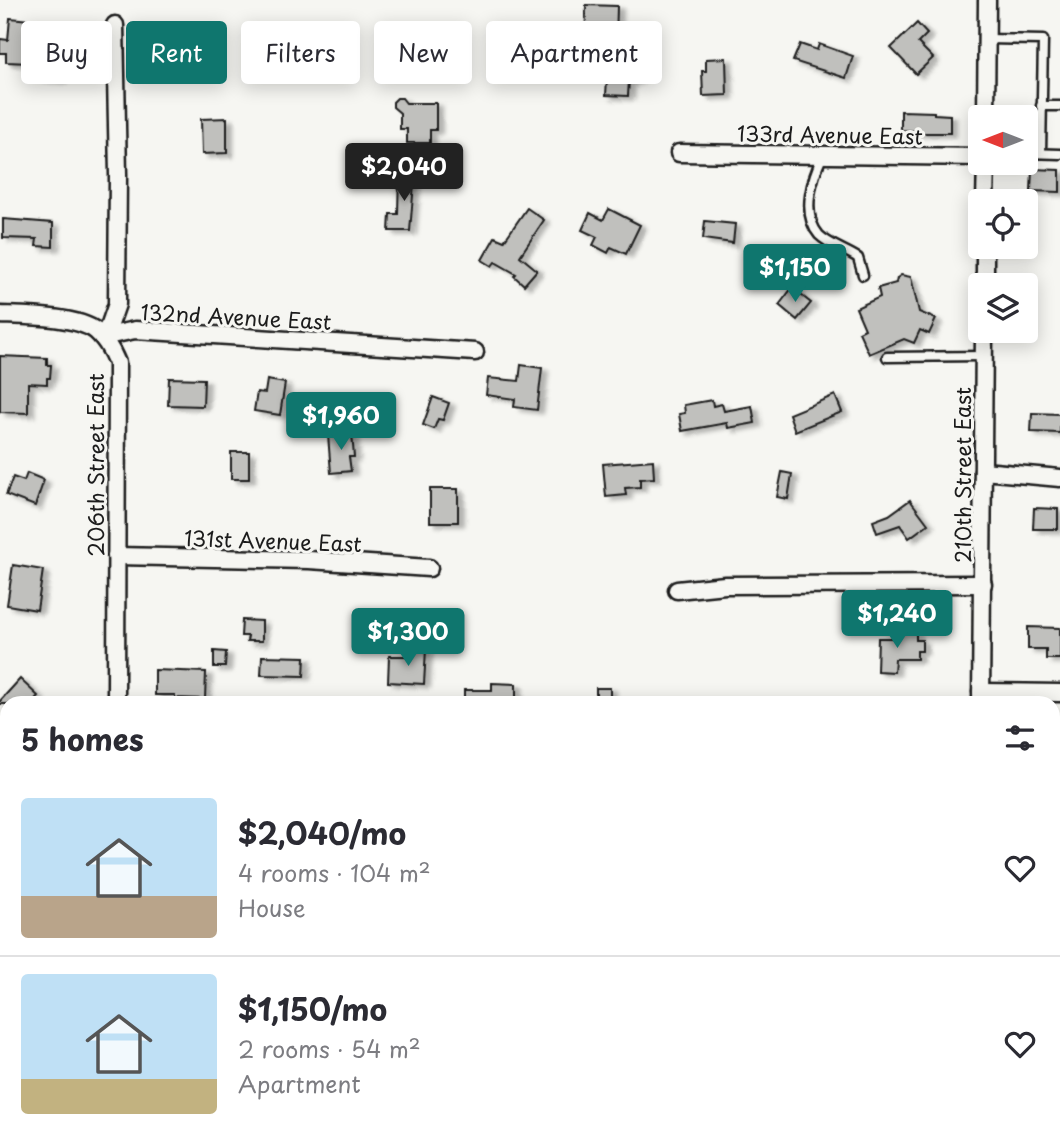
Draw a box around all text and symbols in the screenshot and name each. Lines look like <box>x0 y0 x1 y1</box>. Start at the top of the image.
chip: Buy <box>21 21 112 84</box>
chip: Rent <box>126 21 227 84</box>
chip: Filters <box>241 21 360 84</box>
chip: New <box>374 21 472 84</box>
chip: Apartment <box>486 21 662 84</box>
north arrow <box>968 105 1038 175</box>
map controls <box>968 105 1038 343</box>
street label: 133rd Avenue East <box>737 116 923 152</box>
pin: $2,040 <box>347 144 461 203</box>
text: $2,040 <box>361 148 447 183</box>
button: locate <box>968 189 1038 259</box>
pin: $1,150 <box>738 244 852 304</box>
text: $1,150 <box>759 249 831 284</box>
button: layers <box>968 273 1038 343</box>
street label: 132nd Avenue East <box>140 295 332 337</box>
street label: 206th Street East <box>79 373 111 557</box>
street label: 210th Street East <box>946 387 978 563</box>
pin: $1,960 <box>284 392 398 452</box>
text: $1,960 <box>302 397 380 432</box>
street label: 131st Avenue East <box>184 521 362 559</box>
pin: $1,240 <box>840 590 954 650</box>
text: $1,240 <box>857 595 937 630</box>
pin: $1,300 <box>351 608 465 668</box>
text: $1,300 <box>367 613 449 648</box>
text: 5 homes <box>21 716 144 761</box>
icon: filters <box>1001 719 1039 757</box>
text: $2,040/mo <box>238 810 406 855</box>
icon: home <box>77 826 161 910</box>
icon: heart <box>1001 849 1039 887</box>
text: 4 rooms · 104 m² <box>238 855 431 890</box>
text: House <box>238 890 305 925</box>
text: $1,150/mo <box>238 986 387 1031</box>
icon: home <box>77 1002 161 1086</box>
icon: heart <box>1001 1025 1039 1063</box>
text: 2 rooms · 54 m² <box>238 1031 421 1066</box>
text: Apartment <box>238 1066 361 1101</box>

